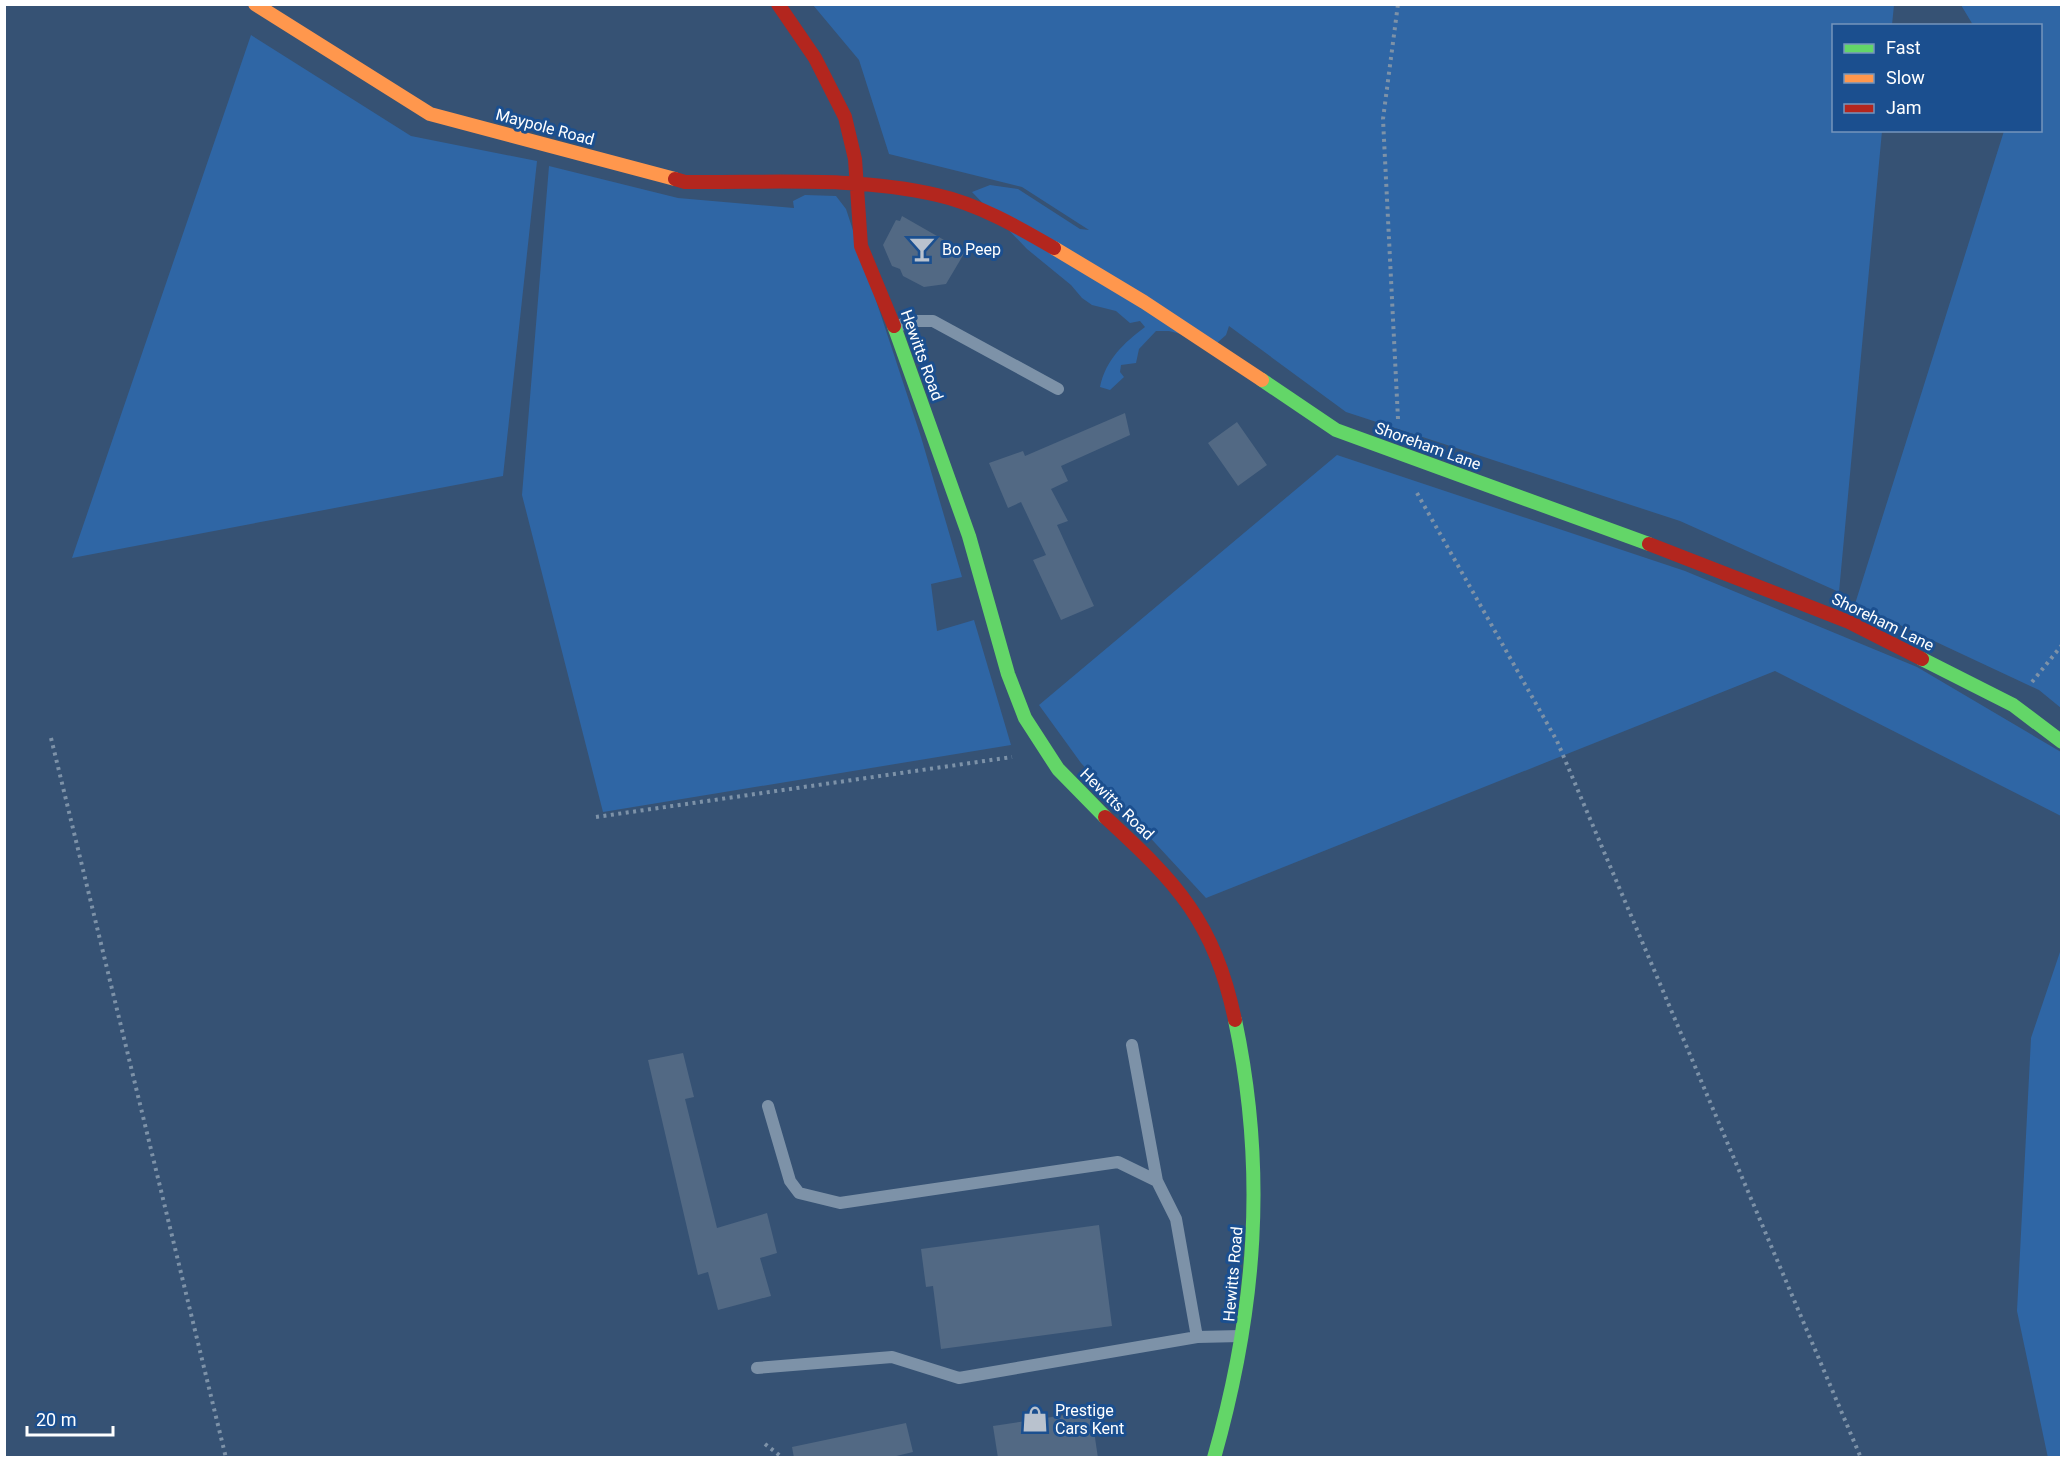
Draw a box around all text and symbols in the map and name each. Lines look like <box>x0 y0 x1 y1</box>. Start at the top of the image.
legend <box>1832 24 2042 132</box>
text: Fast <box>1886 37 1921 58</box>
text: Slow <box>1886 67 1925 88</box>
text: Jam <box>1886 97 1922 118</box>
street label: Maypole Road <box>494 105 596 149</box>
bar icon: Bo Peep <box>907 234 937 264</box>
place label: Bo Peep <box>942 240 1001 259</box>
street label: Hewitts Road <box>897 307 947 403</box>
street label: Shoreham Lane <box>1372 418 1484 474</box>
street label: Shoreham Lane <box>1829 589 1937 655</box>
street label: Hewitts Road <box>1076 764 1158 844</box>
street label: Hewitts Road <box>1219 1226 1247 1322</box>
scale bar <box>27 1399 112 1437</box>
place label: Prestige Cars Kent <box>1055 1401 1124 1438</box>
shop icon: Prestige Cars Kent <box>1020 1404 1050 1434</box>
text: 20 m <box>36 1409 76 1430</box>

